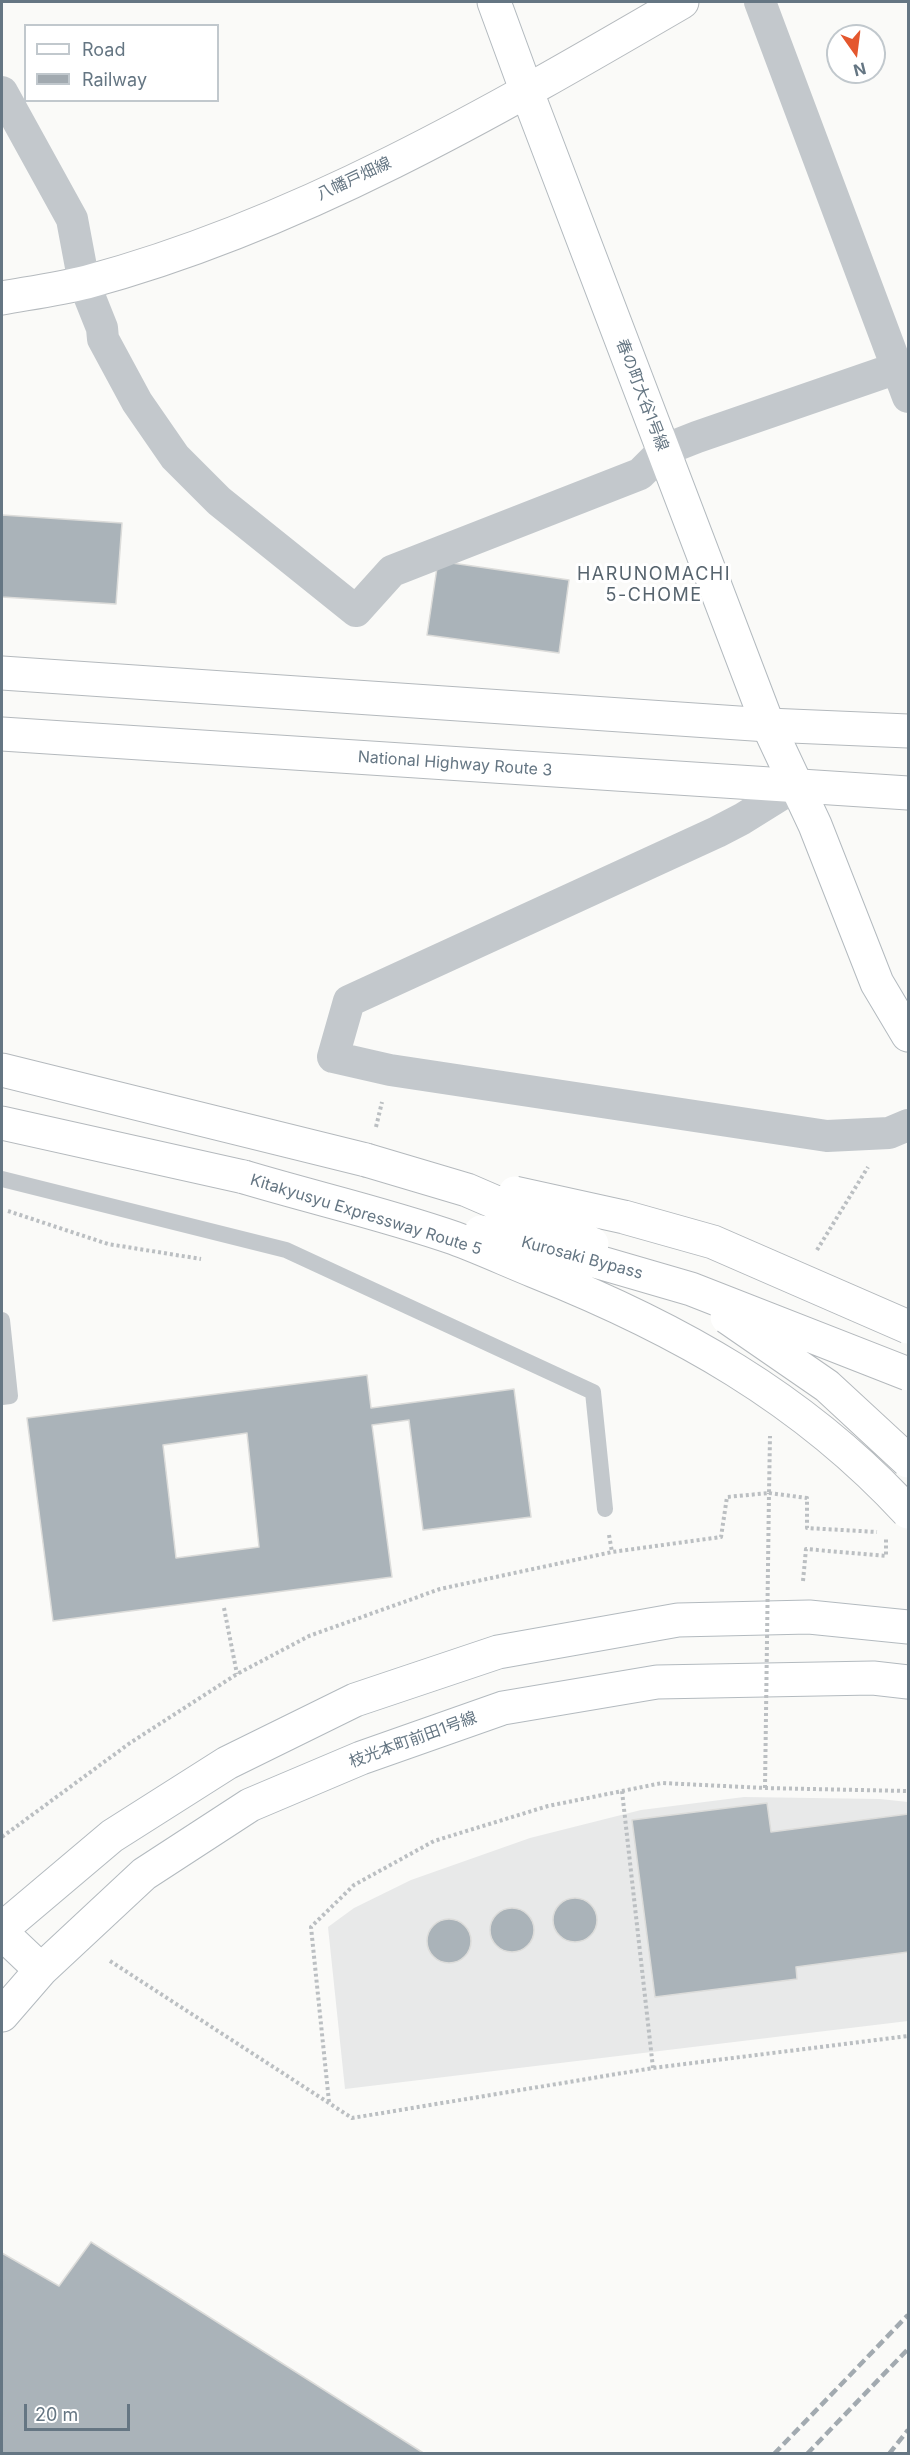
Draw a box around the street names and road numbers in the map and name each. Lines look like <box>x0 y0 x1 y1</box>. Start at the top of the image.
street label: 八幡戸畑線 <box>314 153 394 205</box>
street label: 春の町大谷1号線 <box>612 336 672 454</box>
street label: National Highway Route 3 <box>357 748 553 780</box>
street label: Kitakyusyu Expressway Route 5 <box>248 1171 484 1259</box>
street label: Kurosaki Bypass <box>519 1233 645 1283</box>
street label: 枝光本町前田1号線 <box>347 1708 479 1772</box>

